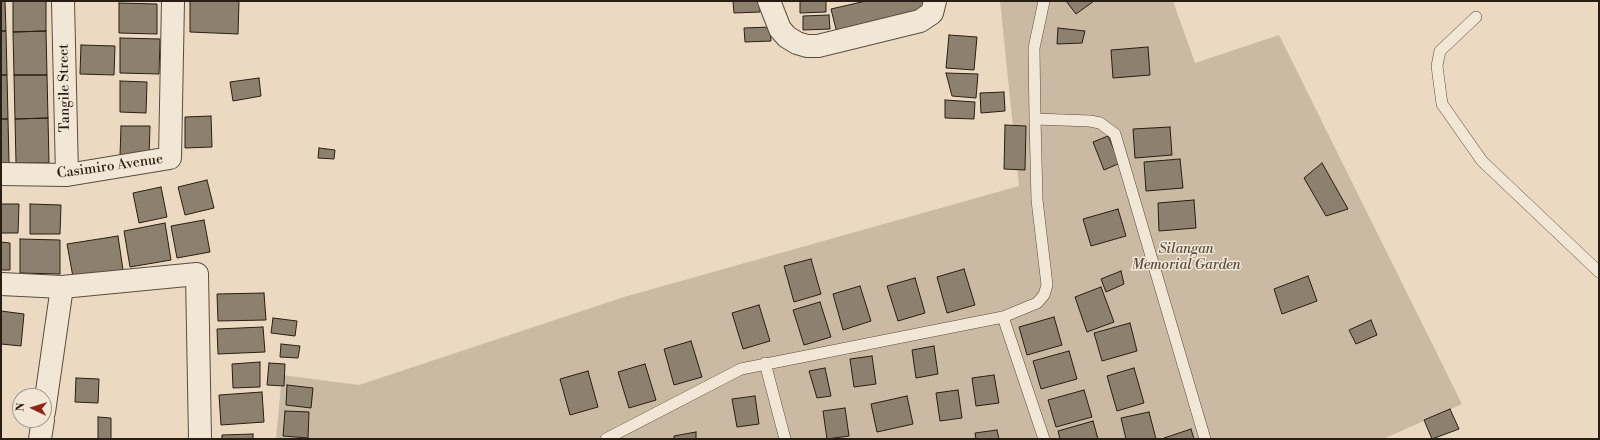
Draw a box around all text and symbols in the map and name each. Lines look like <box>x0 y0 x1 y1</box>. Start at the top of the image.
street label: Tangile Street <box>56 44 74 132</box>
street label: Casimiro Avenue <box>56 151 164 183</box>
park label: Silangan Memorial Garden <box>1131 242 1241 274</box>
north arrow <box>12 388 52 428</box>
text: N <box>14 402 28 412</box>

